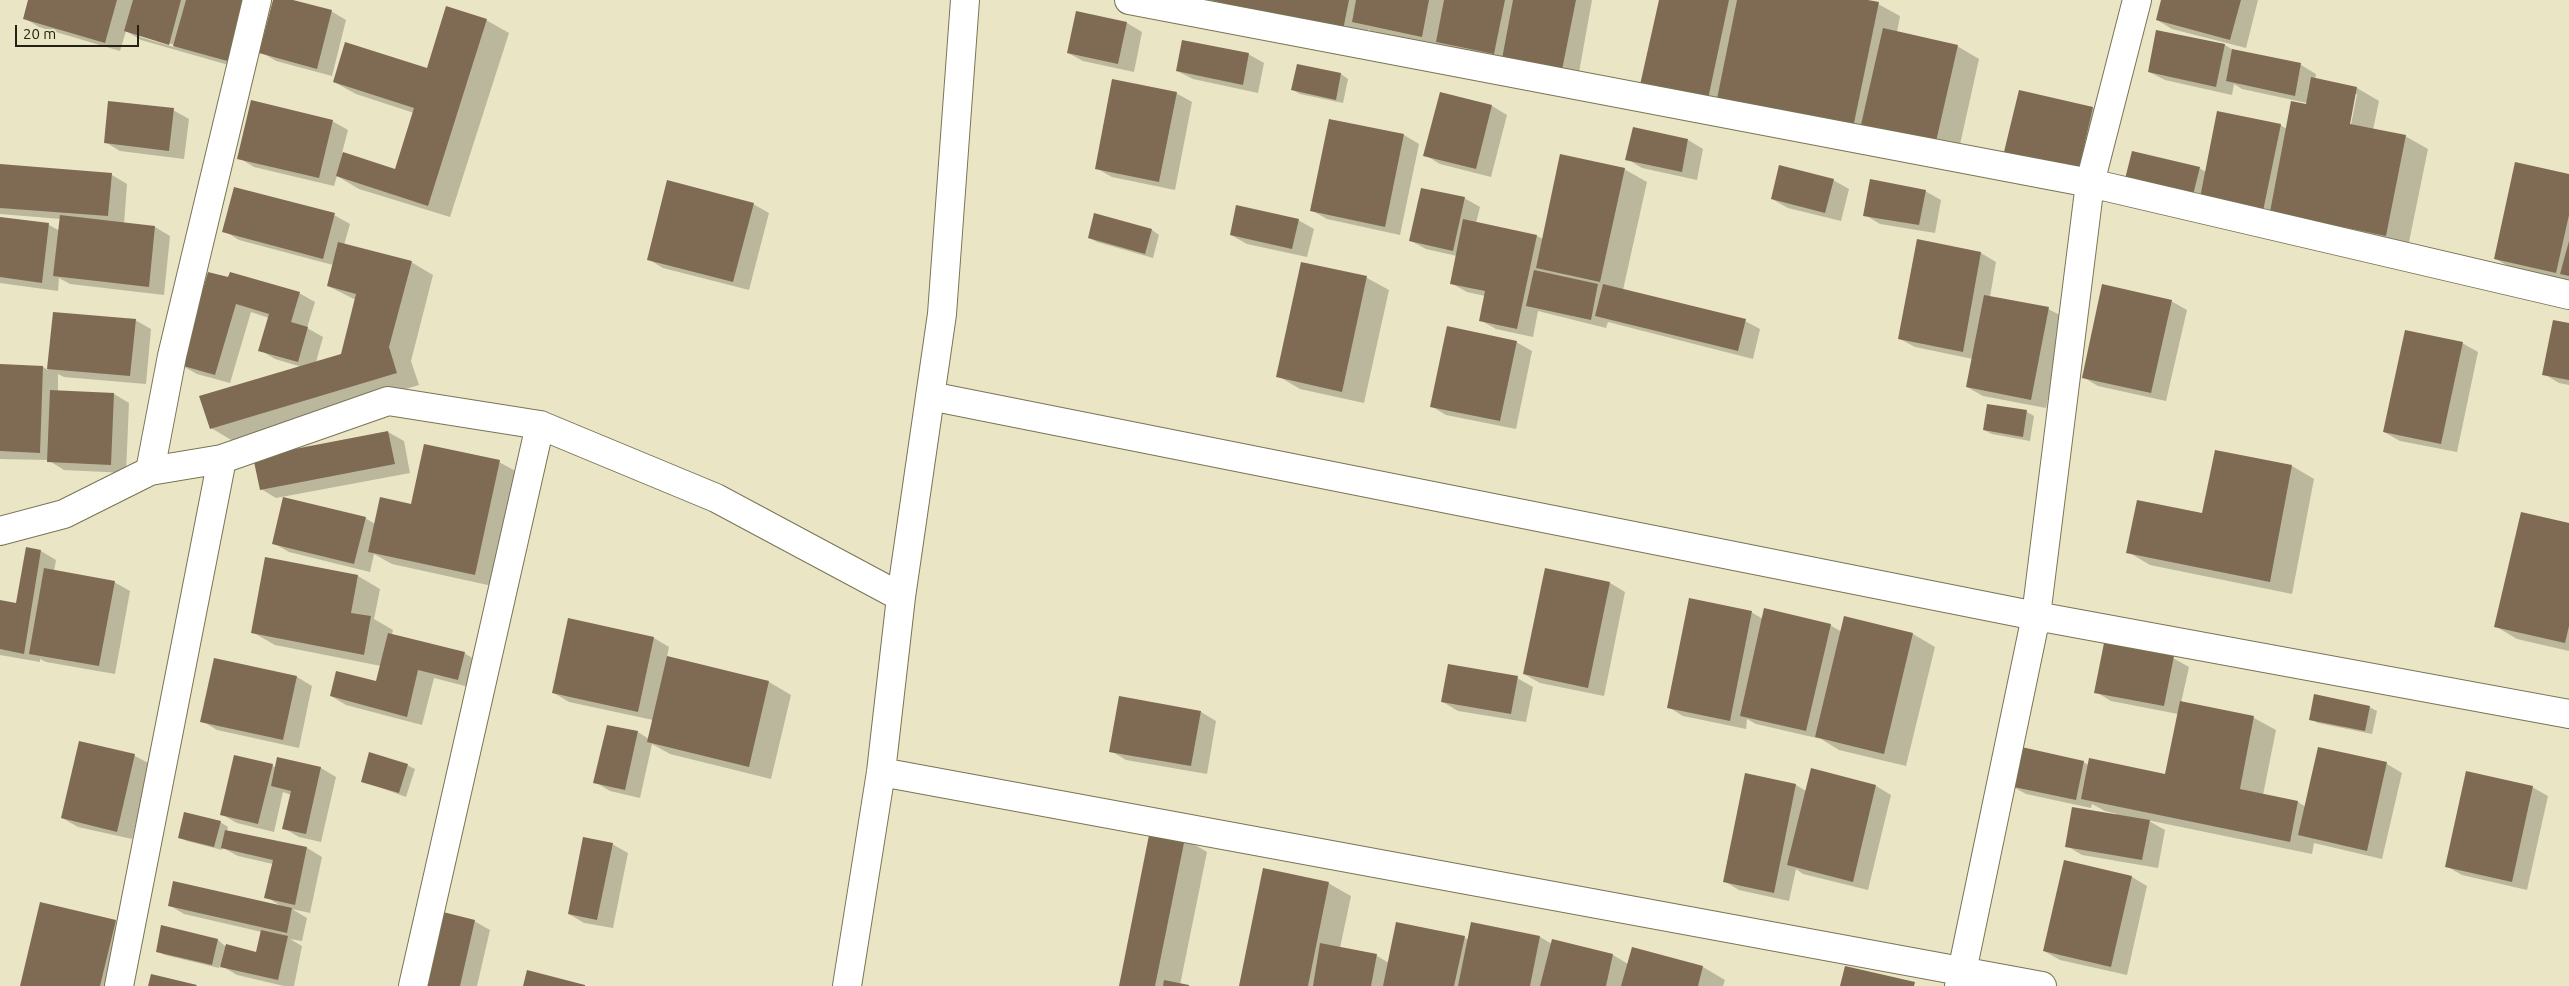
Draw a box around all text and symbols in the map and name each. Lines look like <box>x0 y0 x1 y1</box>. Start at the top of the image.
scale bar <box>18 15 141 47</box>
text: 20 m <box>23 25 56 42</box>

